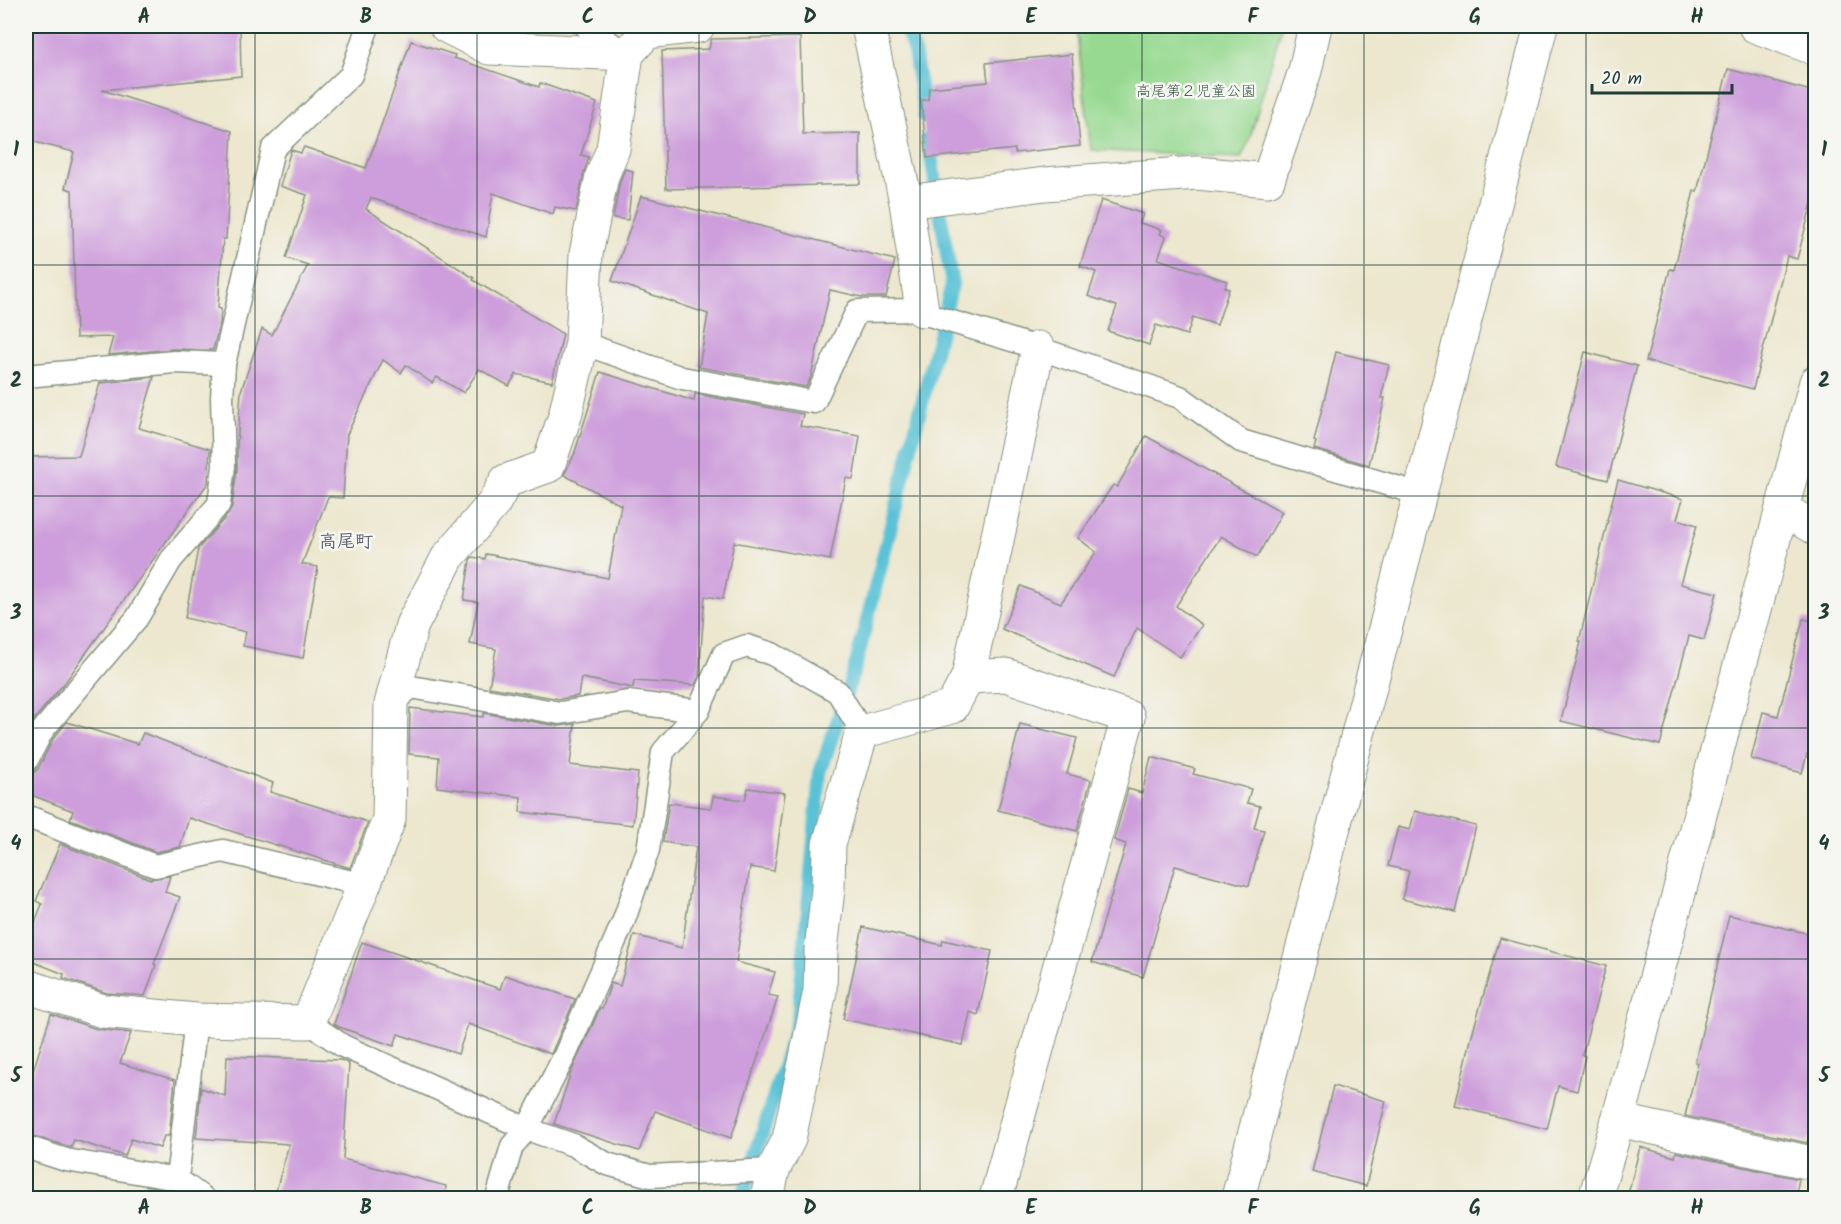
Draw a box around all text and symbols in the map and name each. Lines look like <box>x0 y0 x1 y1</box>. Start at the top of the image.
text: A <box>138 2 150 34</box>
text: B <box>360 2 372 34</box>
text: C <box>582 2 594 34</box>
text: D <box>803 2 817 34</box>
text: E <box>1025 2 1037 34</box>
text: F <box>1248 2 1260 34</box>
text: G <box>1469 2 1481 34</box>
text: H <box>1690 2 1704 34</box>
scale bar <box>1592 57 1732 95</box>
text: 20 m <box>1601 65 1642 94</box>
park label: 高尾第２児童公園 <box>1136 80 1256 104</box>
text: 1 <box>13 135 19 167</box>
text: 1 <box>1821 135 1827 167</box>
text: 2 <box>10 366 22 398</box>
text: 2 <box>1818 366 1830 398</box>
district label: 高尾町 <box>319 528 373 557</box>
text: 3 <box>10 598 22 630</box>
text: 3 <box>1818 598 1830 630</box>
text: 4 <box>11 829 22 861</box>
text: 4 <box>1819 829 1830 861</box>
text: 5 <box>10 1061 23 1093</box>
text: 5 <box>1818 1061 1831 1093</box>
text: A <box>138 1193 150 1224</box>
text: B <box>360 1193 372 1224</box>
text: C <box>582 1193 594 1224</box>
text: D <box>803 1193 817 1224</box>
text: E <box>1025 1193 1037 1224</box>
text: F <box>1248 1193 1260 1224</box>
text: G <box>1469 1193 1481 1224</box>
text: H <box>1690 1193 1704 1224</box>

